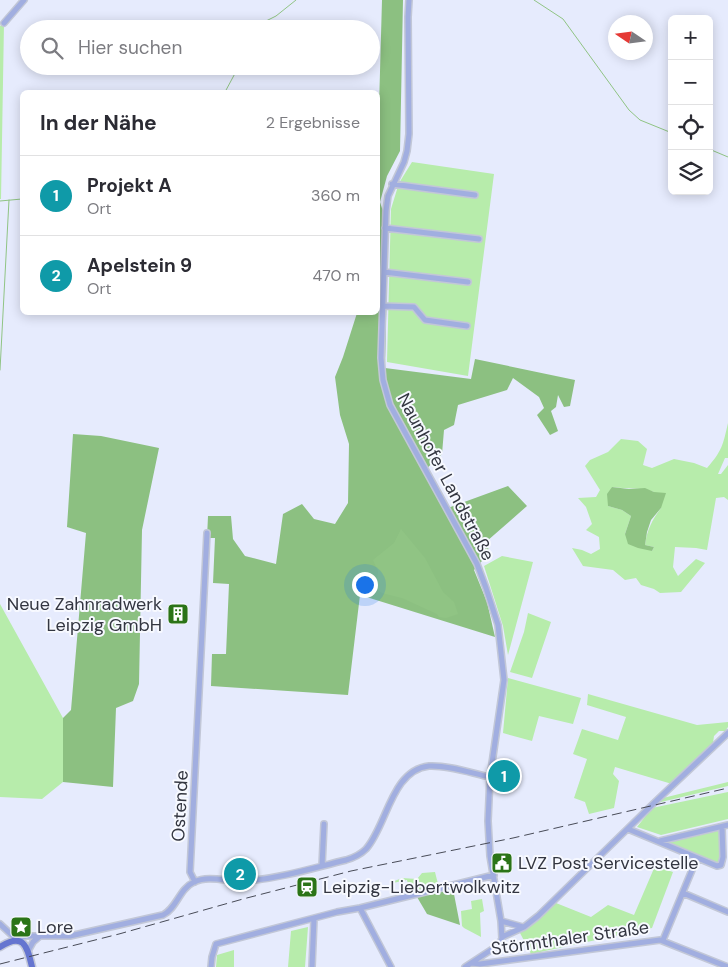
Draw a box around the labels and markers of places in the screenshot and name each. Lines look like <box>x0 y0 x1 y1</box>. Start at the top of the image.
place label: Neue Zahnradwerk Leipzig GmbH <box>7 592 162 637</box>
building icon: Neue Zahnradwerk Leipzig GmbH <box>166 602 190 626</box>
pin: 1 <box>488 757 520 795</box>
public building icon: LVZ Post Servicestelle <box>490 851 514 875</box>
place label: LVZ Post Servicestelle <box>518 851 699 875</box>
pin: 2 <box>224 855 256 893</box>
station icon: Leipzig-Liebertwolkwitz <box>295 875 319 899</box>
place label: Leipzig-Liebertwolkwitz <box>323 875 520 899</box>
place icon: Lore <box>9 915 33 939</box>
place label: Lore <box>37 915 73 939</box>

